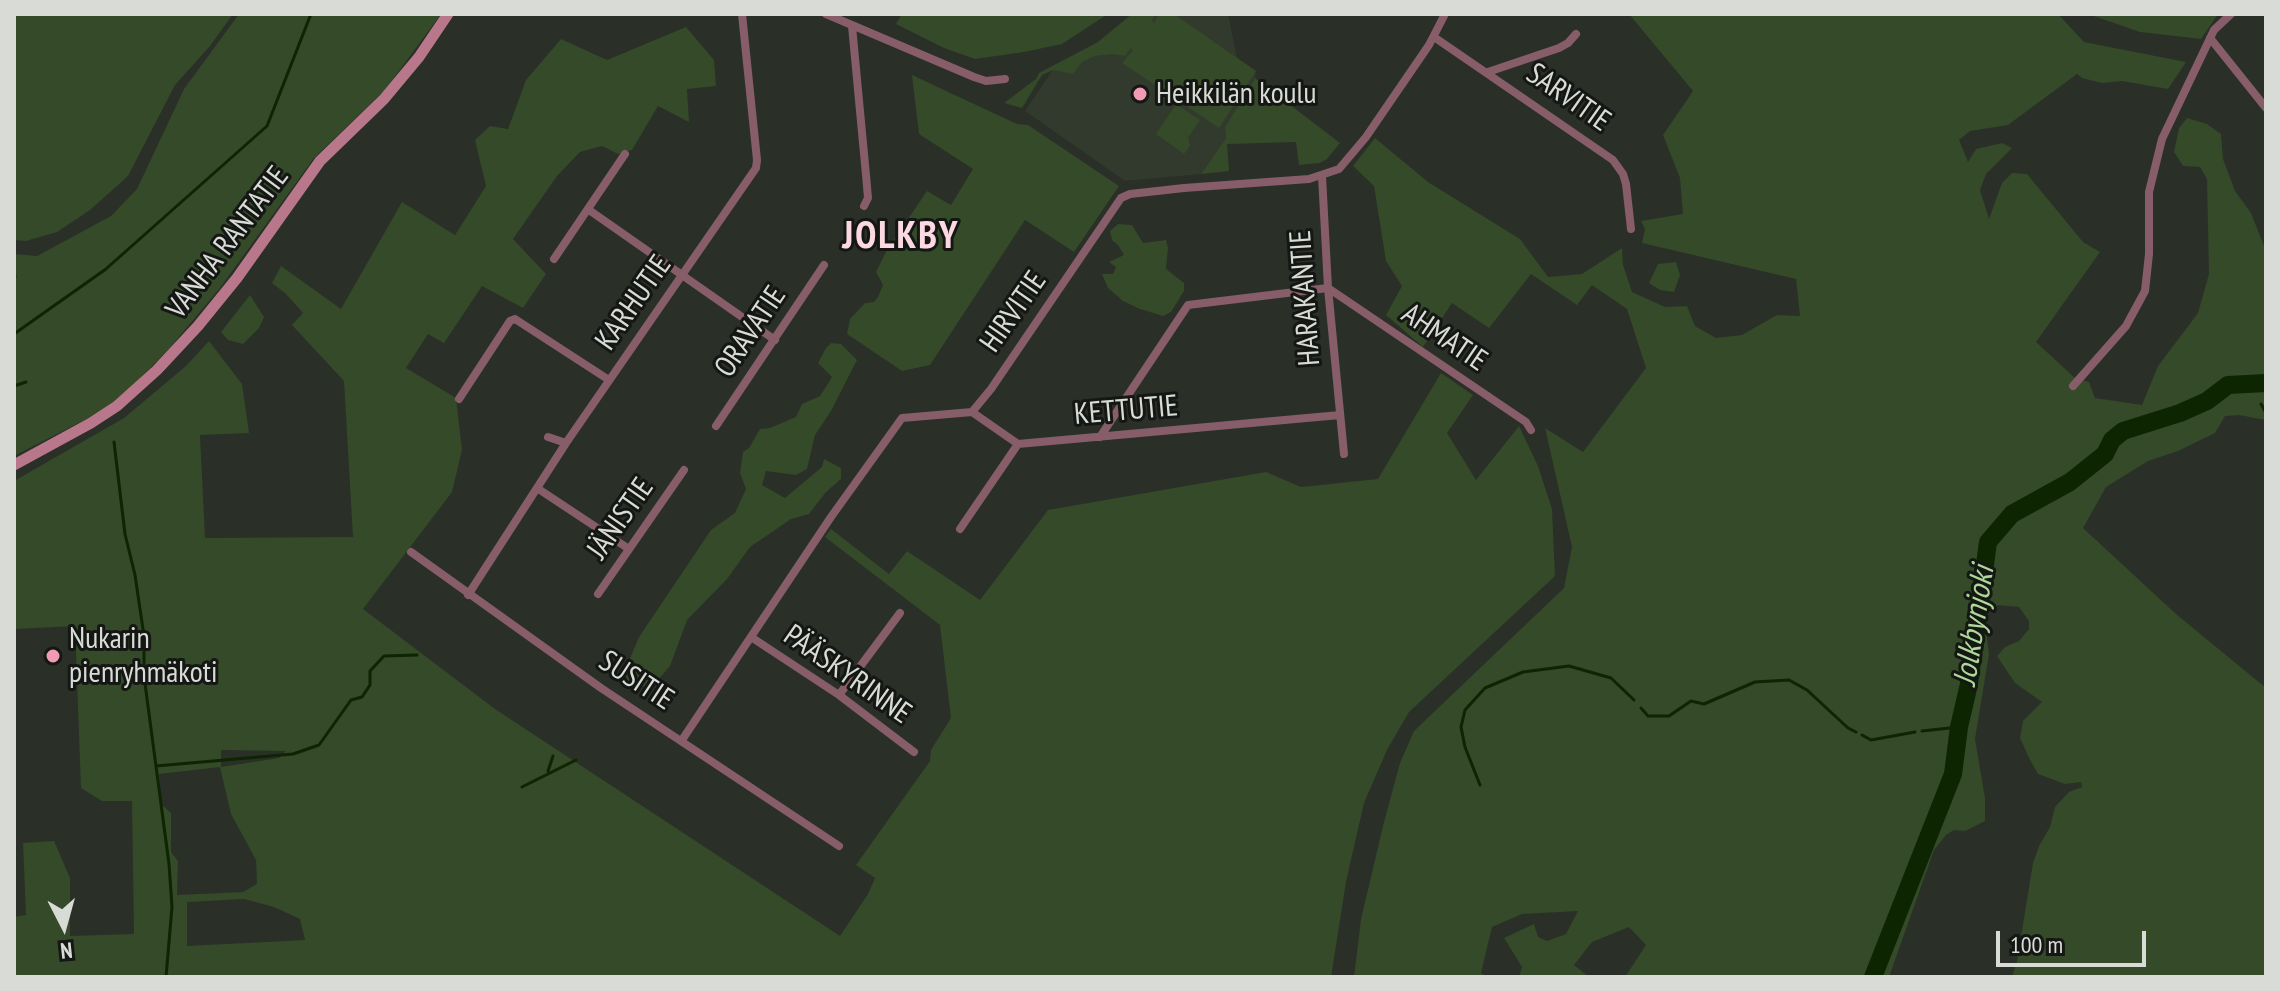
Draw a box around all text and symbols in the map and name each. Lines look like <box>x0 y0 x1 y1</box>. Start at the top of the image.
street label: SARVITIE <box>1519 56 1617 140</box>
place label: Heikkilän koulu <box>1156 76 1317 112</box>
marker: Heikkilän koulu <box>1131 85 1149 103</box>
street label: VANHA RANTATIE <box>159 160 297 326</box>
district label: JOLKBY <box>842 214 960 260</box>
street label: HARAKANTIE <box>1283 229 1329 367</box>
street label: KARHUTIE <box>588 249 680 357</box>
street label: HIRVITIE <box>973 265 1055 359</box>
street label: ORAVATIE <box>708 280 794 384</box>
street label: AHMATIE <box>1394 296 1494 380</box>
street label: KETTUTIE <box>1073 389 1179 433</box>
street label: JÄNISTIE <box>580 472 662 566</box>
water label: Jolkbynjoki <box>1947 563 2003 689</box>
street label: PÄÄSKYRINNE <box>776 618 918 732</box>
place label: Nukarin pienryhmäkoti <box>69 621 217 692</box>
street label: SUSITIE <box>592 644 680 718</box>
marker: Nukarin pienryhmäkoti <box>44 647 62 665</box>
north arrow <box>24 887 104 967</box>
scale bar <box>2000 915 2150 965</box>
text: 100 m <box>2010 929 2063 960</box>
text: N <box>59 936 74 965</box>

